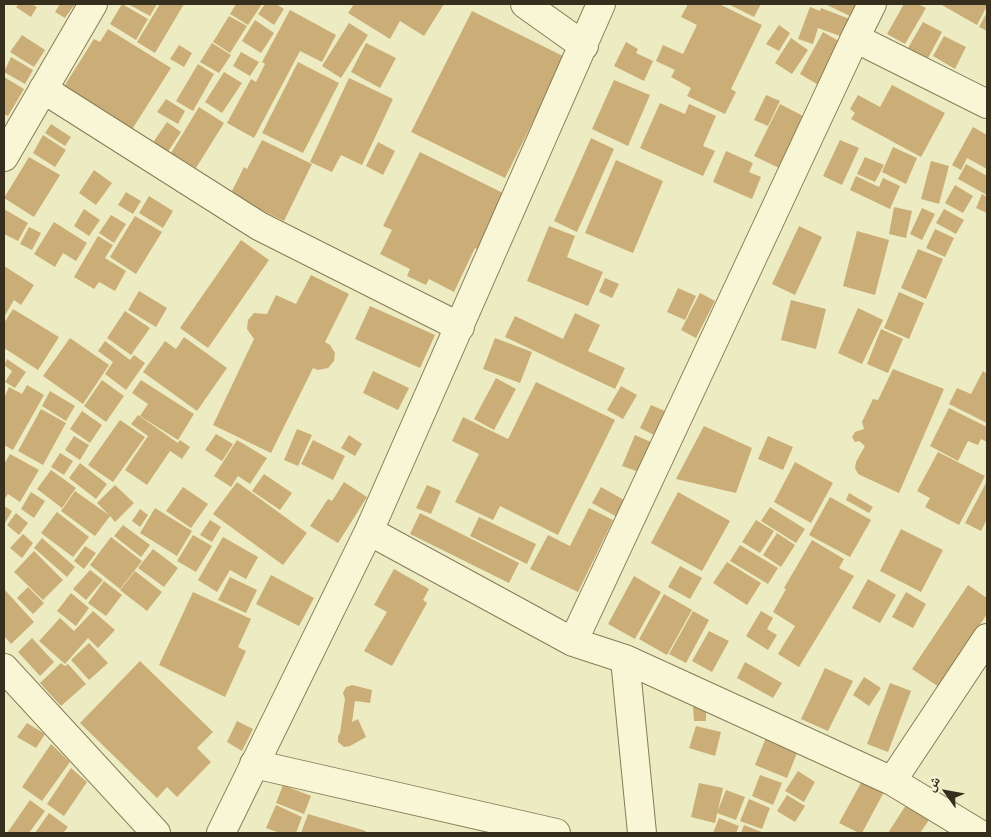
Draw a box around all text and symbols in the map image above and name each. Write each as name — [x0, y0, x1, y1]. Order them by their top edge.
north arrow — [921, 767, 971, 817]
text: ش — [923, 774, 943, 794]

